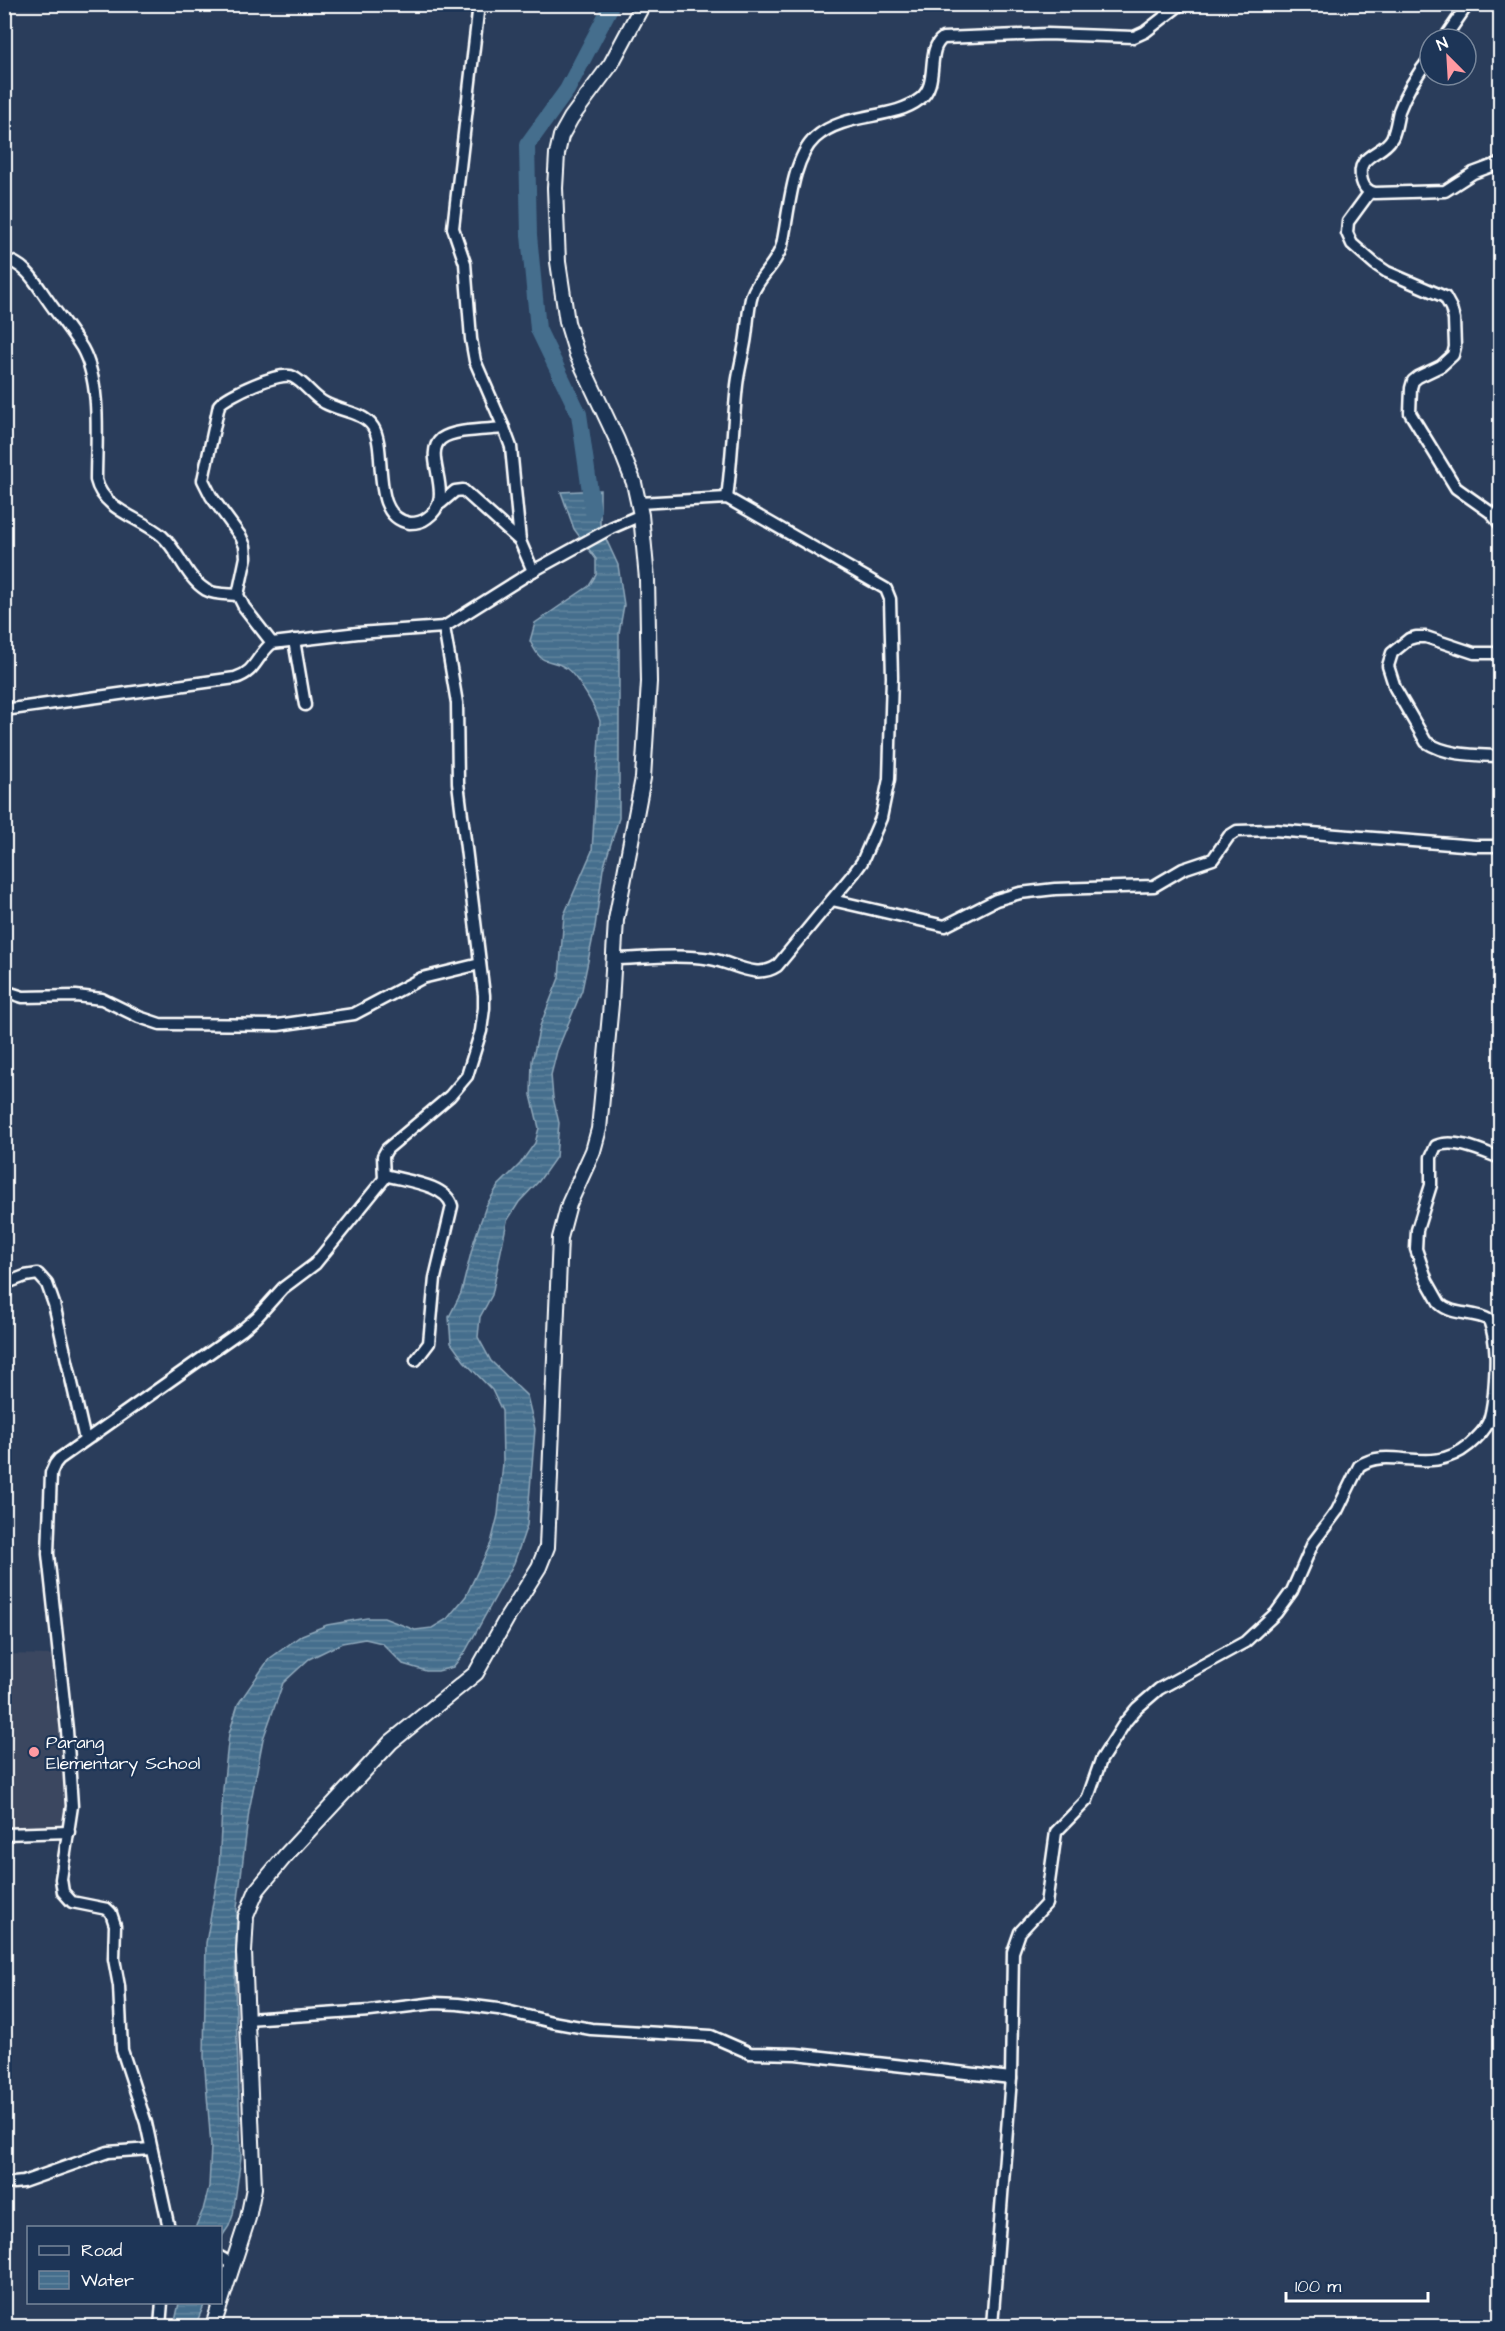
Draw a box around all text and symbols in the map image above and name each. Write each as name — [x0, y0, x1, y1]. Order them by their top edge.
north arrow — [1418, 27, 1478, 87]
text: N — [1433, 32, 1451, 56]
place label: Parang Elementary School — [46, 1730, 201, 1777]
marker: Parang Elementary School — [27, 1745, 41, 1759]
legend — [27, 2226, 222, 2304]
text: Road — [81, 2238, 122, 2263]
scale bar — [1286, 2265, 1428, 2303]
text: Water — [81, 2268, 134, 2293]
text: 100 m — [1295, 2274, 1341, 2299]

